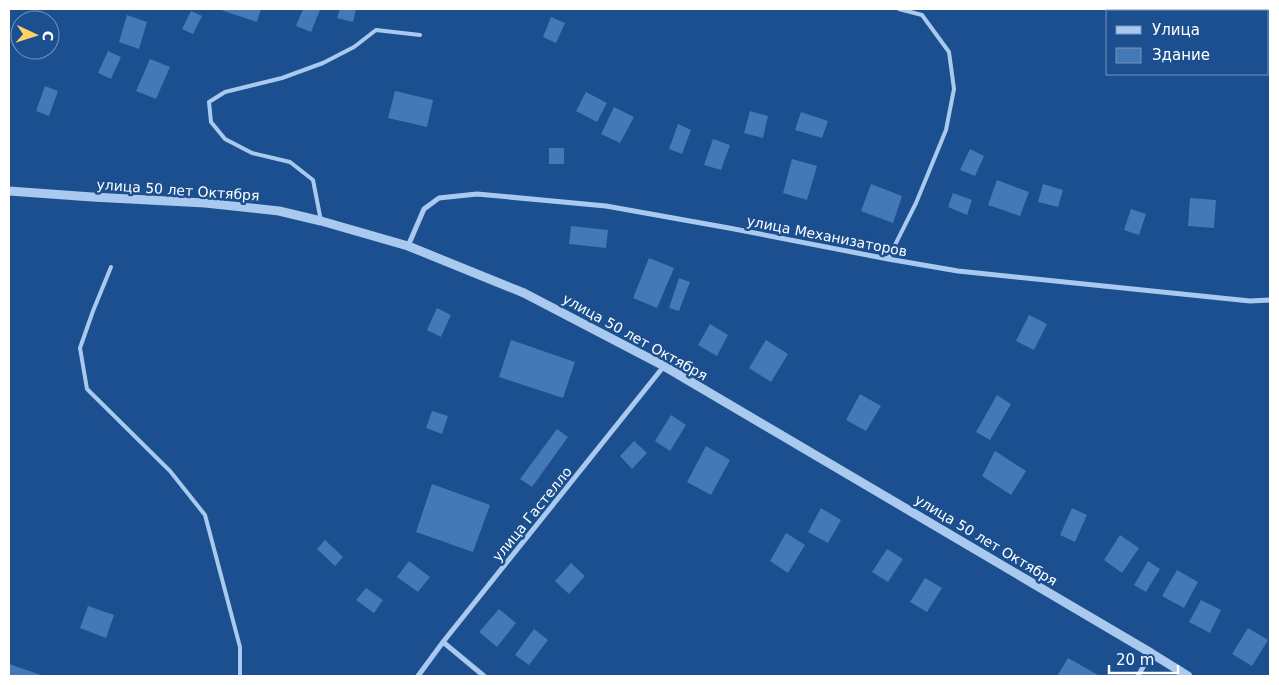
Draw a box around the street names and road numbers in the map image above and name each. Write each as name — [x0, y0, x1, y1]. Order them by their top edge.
street label: улица 50 лет Октября — [96, 176, 260, 204]
street label: улица Механизаторов — [745, 213, 909, 259]
street label: улица 50 лет Октября — [560, 290, 710, 384]
street label: улица Гастелло — [489, 464, 575, 564]
street label: улица 50 лет Октября — [912, 491, 1060, 589]

